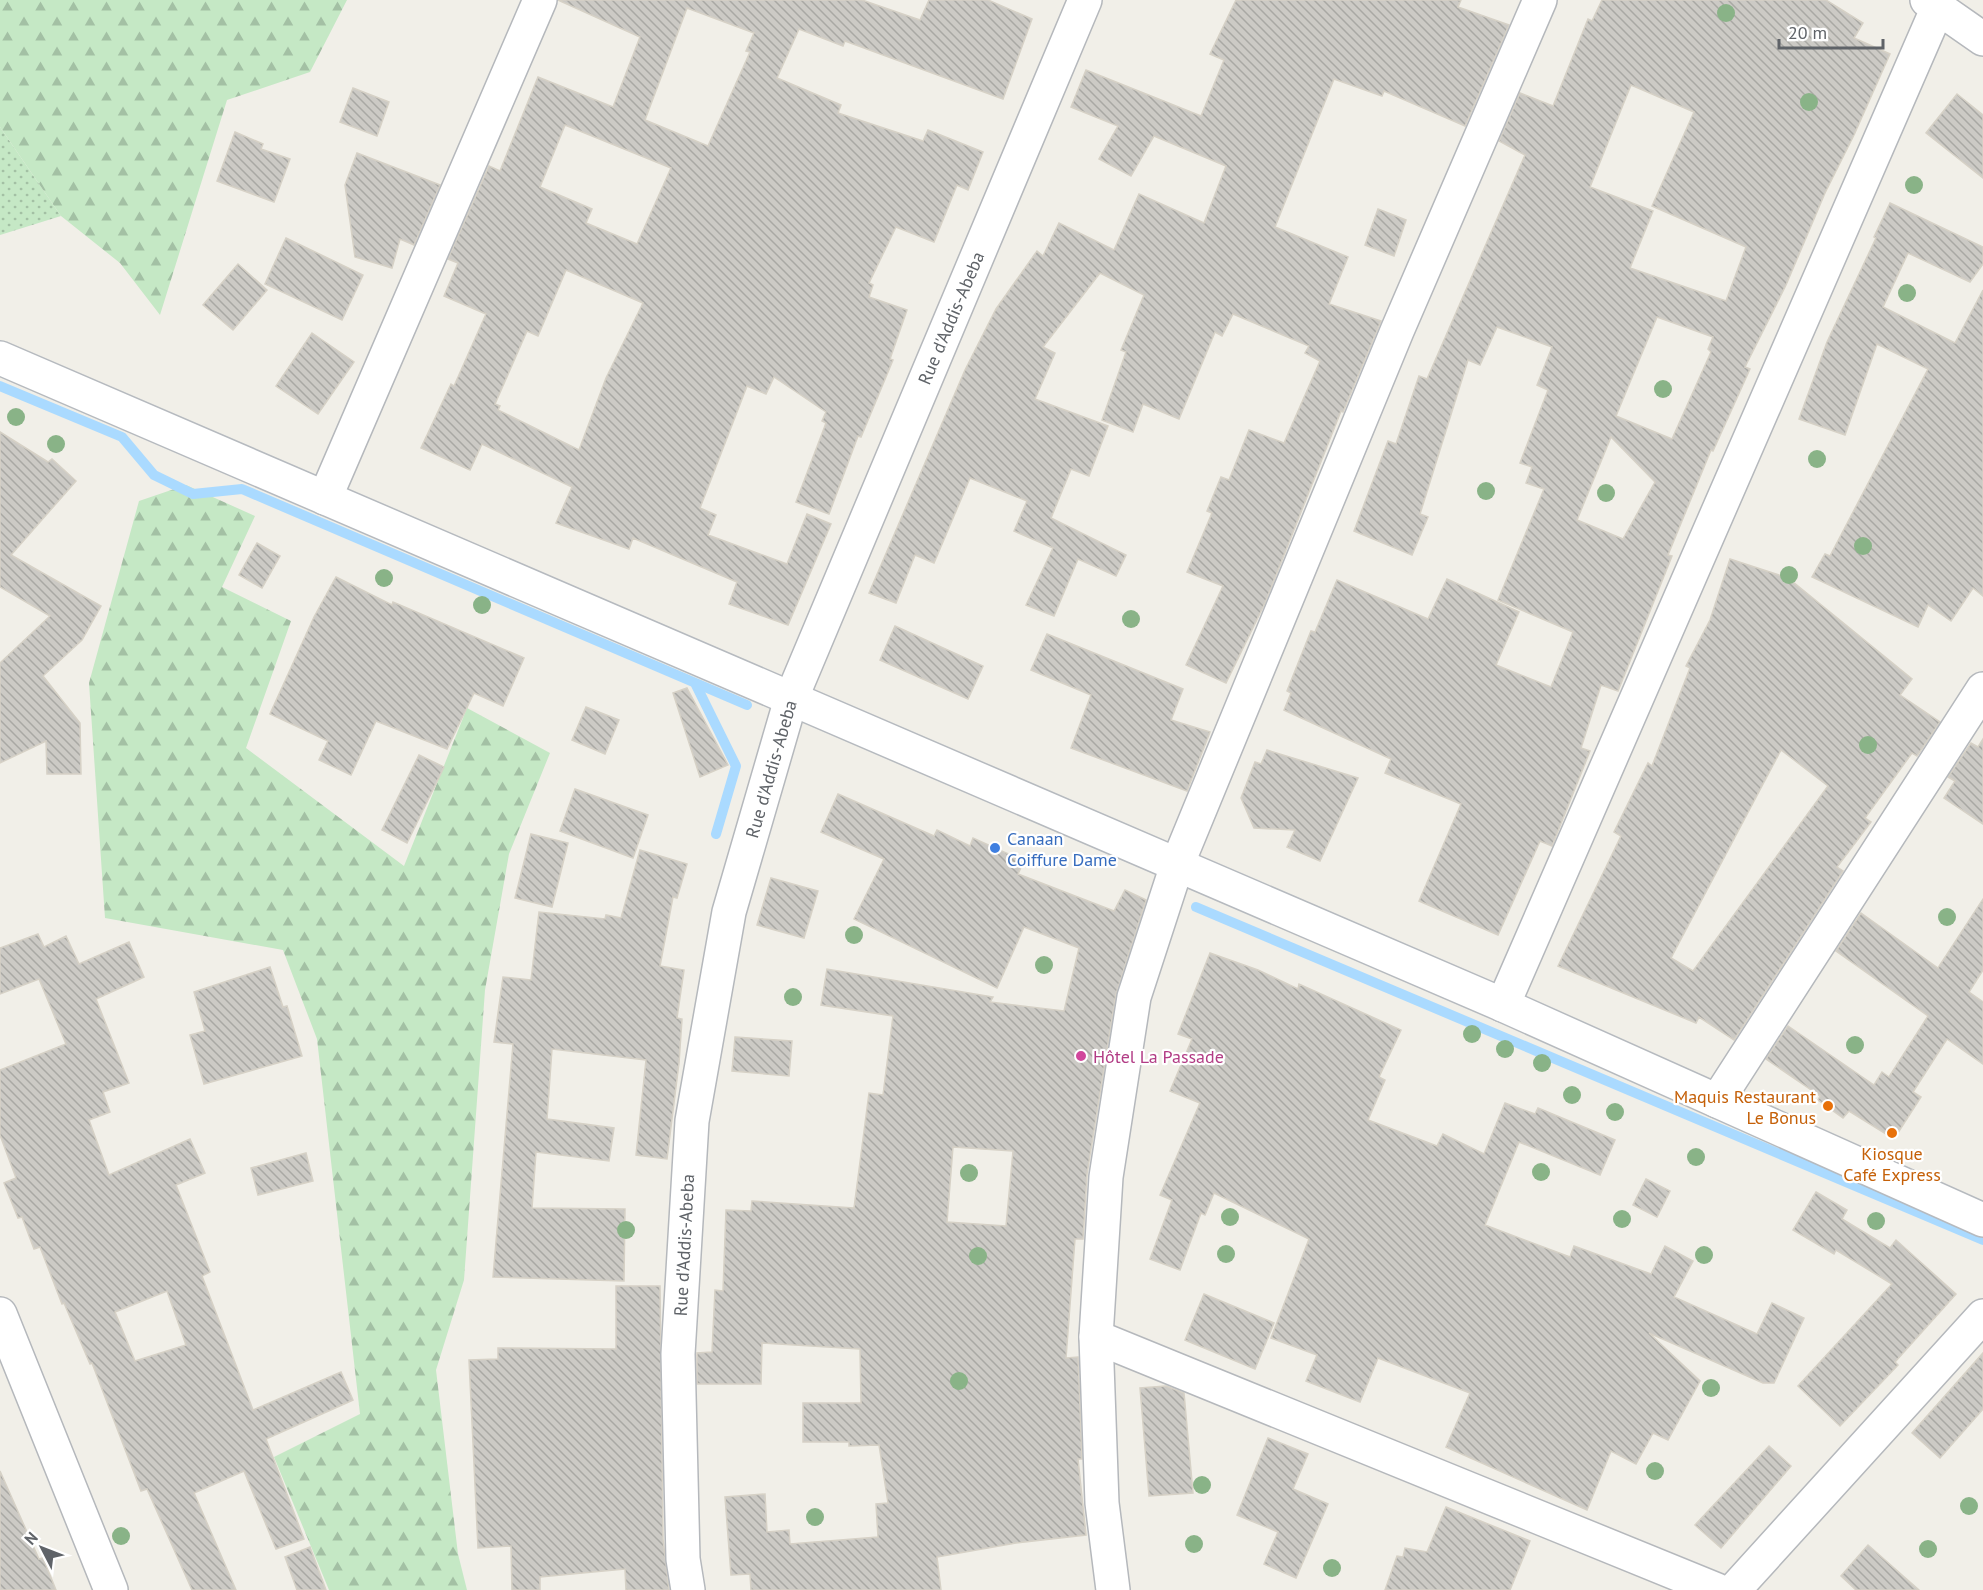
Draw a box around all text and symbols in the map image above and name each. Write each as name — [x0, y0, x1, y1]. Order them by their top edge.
scale bar — [1779, 12, 1882, 50]
text: 20 m — [1788, 21, 1827, 44]
street label: Rue d'Addis-Abeba — [913, 248, 989, 388]
street label: Rue d'Addis-Abeba — [740, 697, 802, 841]
place label: Canaan Coiffure Dame — [1007, 827, 1117, 871]
marker: Canaan Coiffure Dame — [988, 841, 1002, 855]
place label: Hôtel La Passade — [1093, 1045, 1224, 1068]
marker: Hôtel La Passade — [1074, 1049, 1088, 1063]
place label: Maquis Restaurant Le Bonus — [1674, 1085, 1816, 1129]
marker: Maquis Restaurant Le Bonus — [1821, 1099, 1835, 1113]
marker: Kiosque Café Express — [1885, 1126, 1899, 1140]
place label: Kiosque Café Express — [1843, 1142, 1941, 1186]
street label: Rue d'Addis-Abeba — [669, 1173, 699, 1317]
north arrow — [12, 1518, 72, 1578]
text: N — [20, 1527, 42, 1549]

